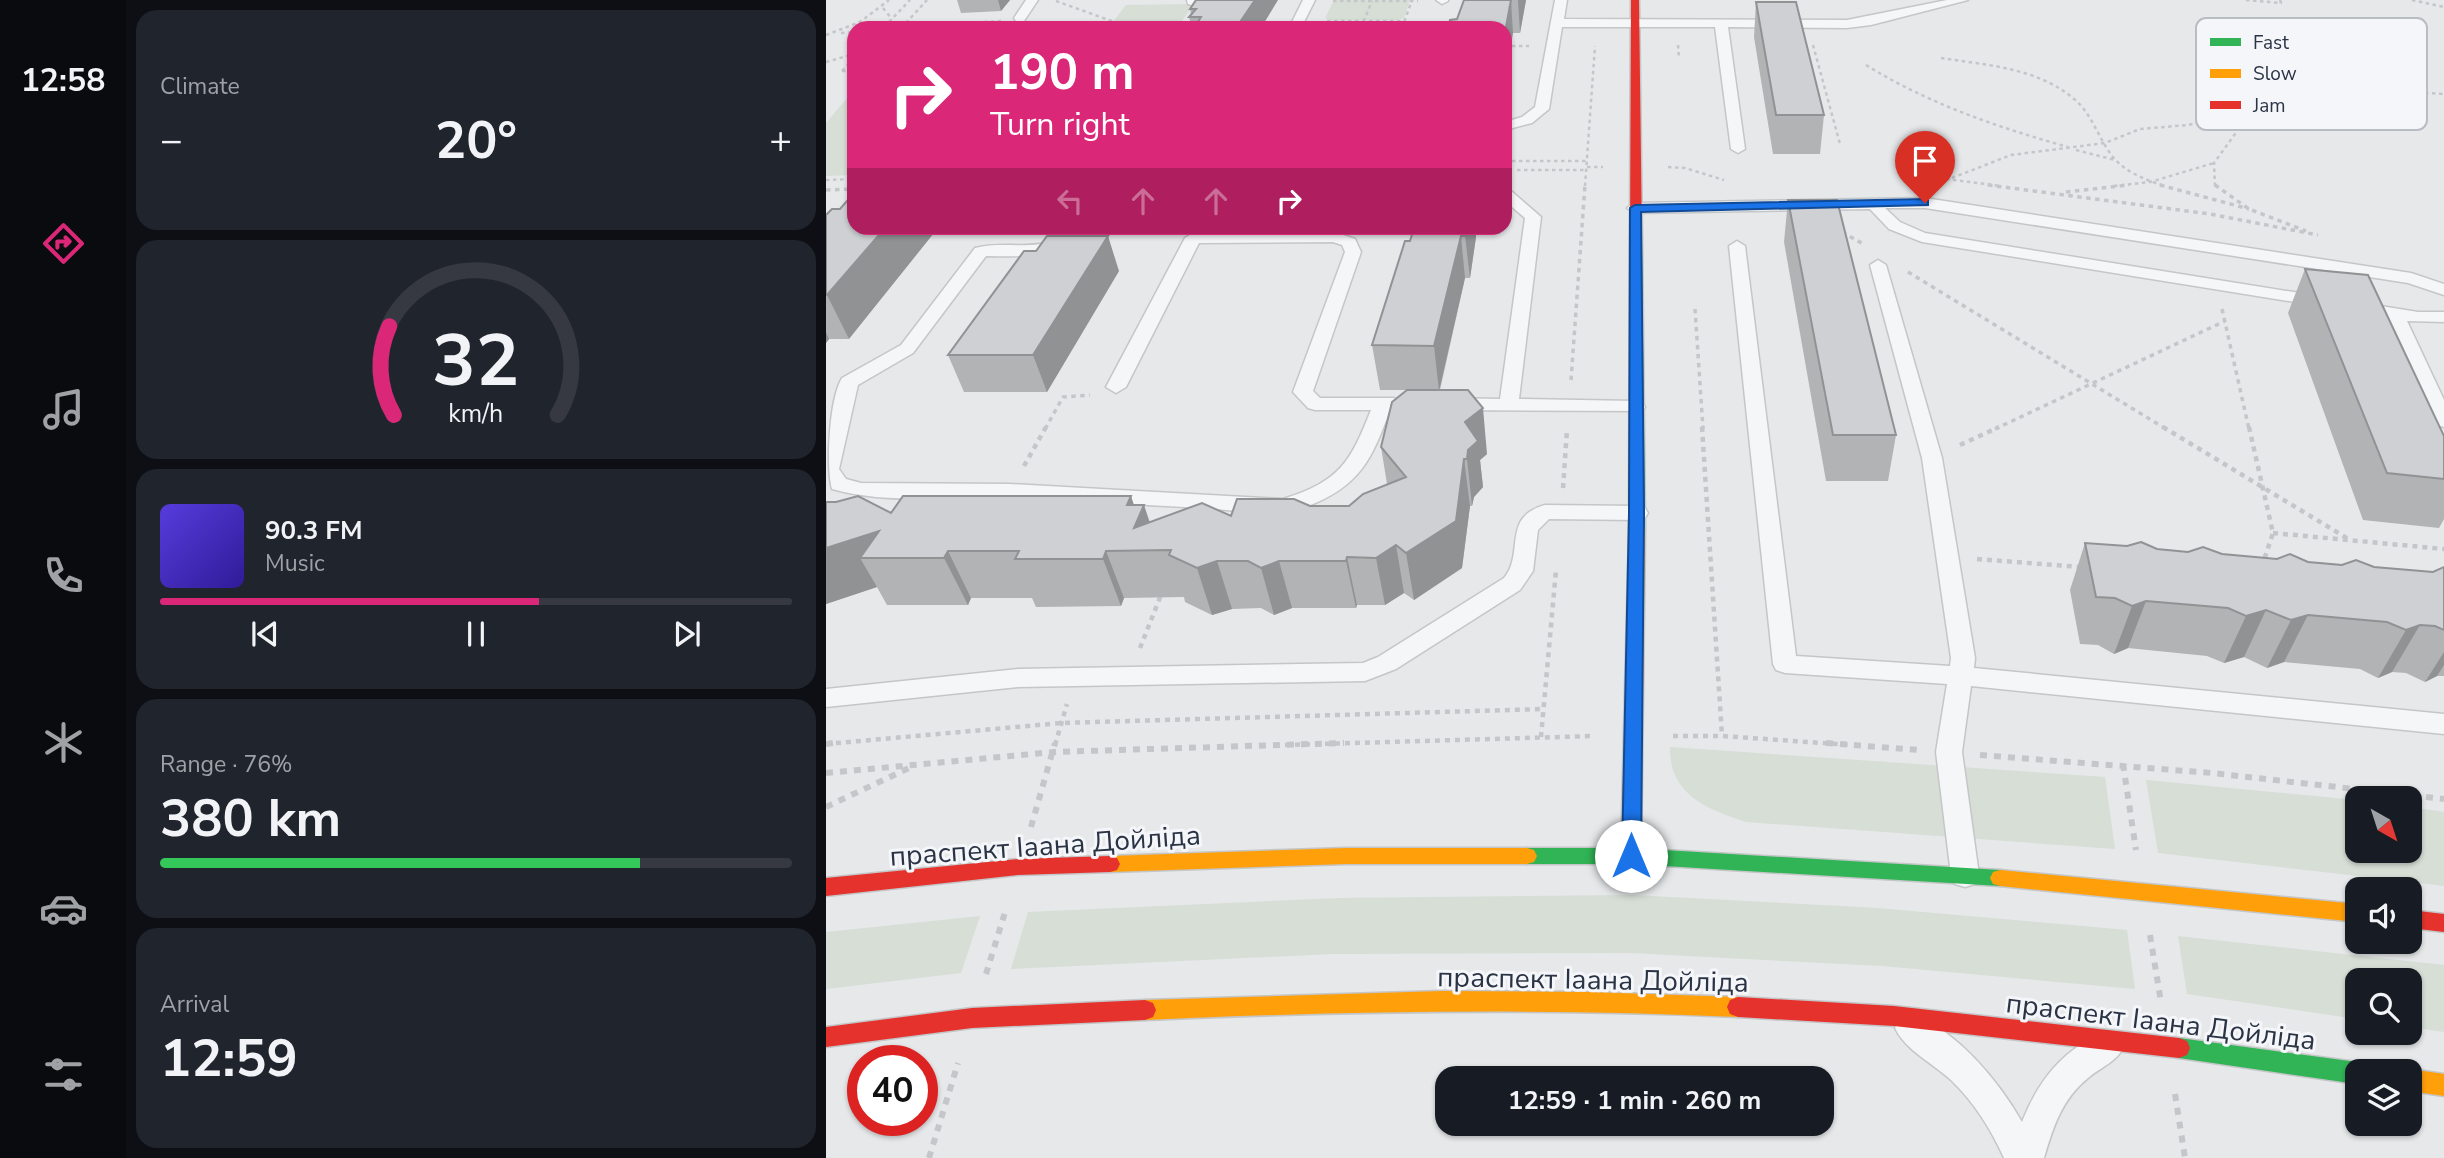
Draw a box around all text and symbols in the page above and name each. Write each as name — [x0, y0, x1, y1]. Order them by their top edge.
legend — [2196, 18, 2427, 130]
text: Fast — [2253, 30, 2289, 56]
text: 190 m — [990, 39, 1134, 106]
icon: right — [875, 49, 966, 140]
text: 12:58 — [21, 59, 105, 102]
text: Slow — [2253, 61, 2297, 87]
text: Climate — [160, 71, 240, 102]
text: Jam — [2252, 93, 2286, 119]
text: Turn right — [990, 103, 1130, 146]
text: 20° — [435, 105, 517, 176]
text: − — [160, 115, 183, 166]
text: + — [769, 115, 792, 166]
pin — [1895, 131, 1955, 203]
icon: arrive — [1906, 142, 1944, 180]
icon: left — [1051, 182, 1089, 220]
icon: ahead — [1124, 182, 1162, 220]
icon: ahead — [1197, 182, 1235, 220]
icon: right — [1270, 182, 1308, 220]
icon: directions — [39, 219, 88, 268]
text: 32 — [432, 312, 520, 412]
icon: music — [39, 385, 88, 434]
text: km/h — [448, 397, 504, 431]
text: 90.3 FM — [265, 513, 362, 548]
text: Music — [265, 548, 325, 579]
icon: phone — [39, 551, 88, 600]
icon: previous — [246, 615, 284, 653]
icon: pause — [457, 615, 495, 653]
icon: next — [668, 615, 706, 653]
icon: climate — [39, 718, 88, 767]
text: Range · 76% — [160, 749, 292, 780]
text: 380 km — [160, 783, 341, 854]
north arrow — [2345, 786, 2422, 863]
map controls — [2345, 786, 2422, 1136]
street label: праспект Іаана Дойліда — [888, 816, 1202, 876]
position arrow — [1594, 819, 1668, 893]
button: sound — [2345, 877, 2422, 954]
icon: car — [39, 884, 88, 933]
street label: праспект Іаана Дойліда — [1437, 958, 1749, 1002]
button: search — [2345, 968, 2422, 1045]
street label: праспект Іаана Дойліда — [2004, 984, 2318, 1060]
text: Arrival — [160, 989, 229, 1020]
text: 12:59 — [160, 1023, 298, 1094]
speed limit sign: 40 — [847, 1045, 938, 1136]
icon: filters — [39, 1050, 88, 1099]
button: layers — [2345, 1059, 2422, 1136]
text: 12:59 · 1 min · 260 m — [1508, 1083, 1761, 1118]

